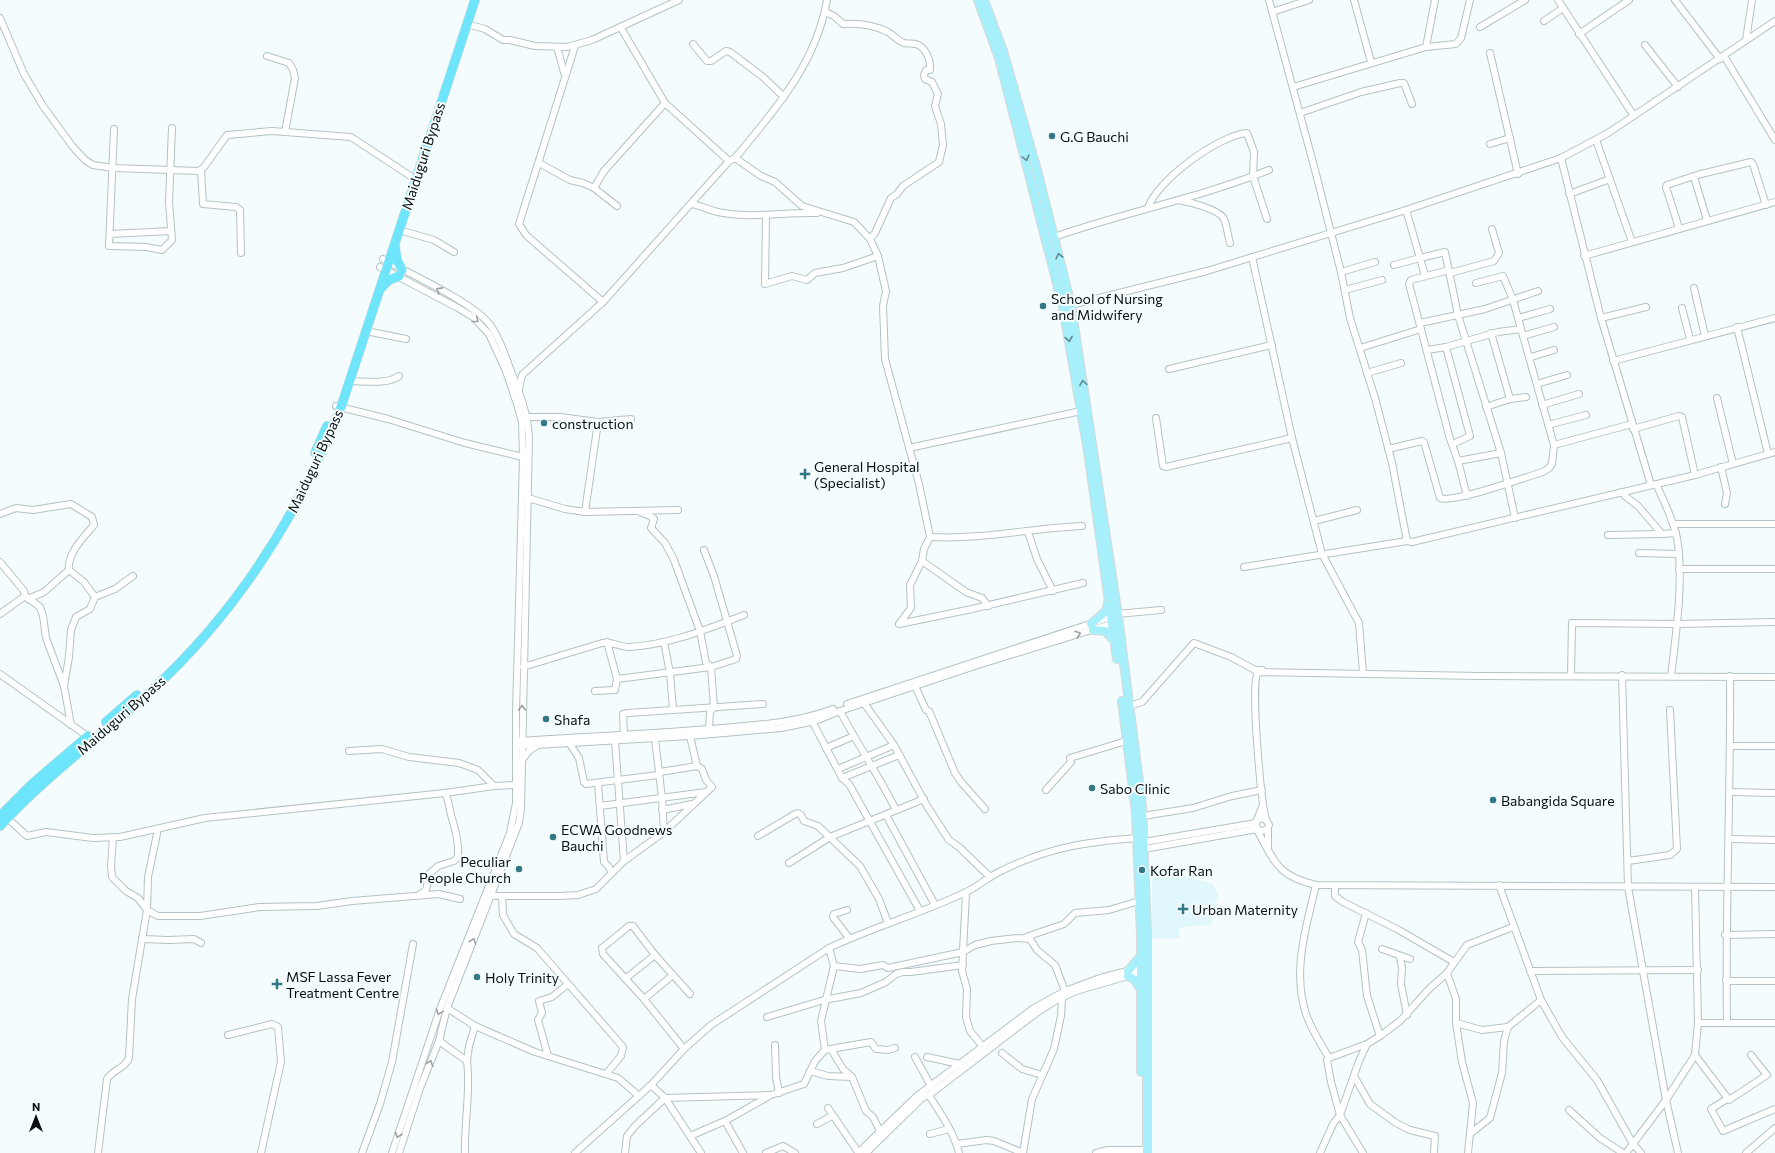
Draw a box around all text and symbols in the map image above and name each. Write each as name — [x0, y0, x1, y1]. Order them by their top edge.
street label: Maiduguri Bypass — [398, 100, 448, 212]
place label: G.G Bauchi — [1060, 128, 1129, 145]
marker: G.G Bauchi — [1047, 131, 1057, 141]
one-way arrow — [1021, 155, 1029, 161]
one-way arrow — [1055, 252, 1063, 259]
one-way arrow — [436, 288, 444, 295]
place label: School of Nursing and Midwifery — [1051, 290, 1163, 323]
marker: School of Nursing and Midwifery — [1038, 301, 1048, 311]
one-way arrow — [471, 315, 478, 322]
one-way arrow — [1064, 336, 1072, 342]
one-way arrow — [1080, 380, 1088, 386]
street label: Maiduguri Bypass — [284, 407, 346, 515]
place label: construction — [552, 415, 633, 432]
marker: construction — [539, 418, 549, 428]
place label: General Hospital (Specialist) — [814, 458, 920, 491]
marker: General Hospital (Specialist) — [799, 468, 811, 480]
one-way arrow — [1074, 630, 1081, 639]
street label: Maiduguri Bypass — [73, 672, 169, 758]
one-way arrow — [518, 705, 526, 711]
place label: Shafa — [554, 711, 590, 728]
marker: Shafa — [541, 714, 551, 724]
place label: Sabo Clinic — [1100, 780, 1170, 797]
marker: Sabo Clinic — [1087, 783, 1097, 793]
place label: Babangida Square — [1501, 792, 1615, 809]
marker: Babangida Square — [1488, 795, 1498, 805]
place label: ECWA Goodnews Bauchi — [561, 821, 672, 854]
marker: ECWA Goodnews Bauchi — [548, 832, 558, 842]
place label: Peculiar People Church — [419, 853, 511, 886]
place label: Kofar Ran — [1150, 862, 1213, 879]
marker: Peculiar People Church — [514, 864, 524, 874]
marker: Kofar Ran — [1137, 865, 1147, 875]
place label: Urban Maternity — [1192, 901, 1298, 918]
marker: Urban Maternity — [1177, 903, 1189, 915]
one-way arrow — [469, 937, 477, 944]
place label: MSF Lassa Fever Treatment Centre — [286, 968, 399, 1001]
place label: Holy Trinity — [485, 969, 559, 986]
marker: Holy Trinity — [472, 972, 482, 982]
marker: MSF Lassa Fever Treatment Centre — [271, 978, 283, 990]
one-way arrow — [436, 1008, 444, 1015]
one-way arrow — [426, 1060, 434, 1067]
north arrow — [16, 1097, 56, 1137]
text: N — [32, 1100, 40, 1113]
one-way arrow — [395, 1132, 403, 1139]

